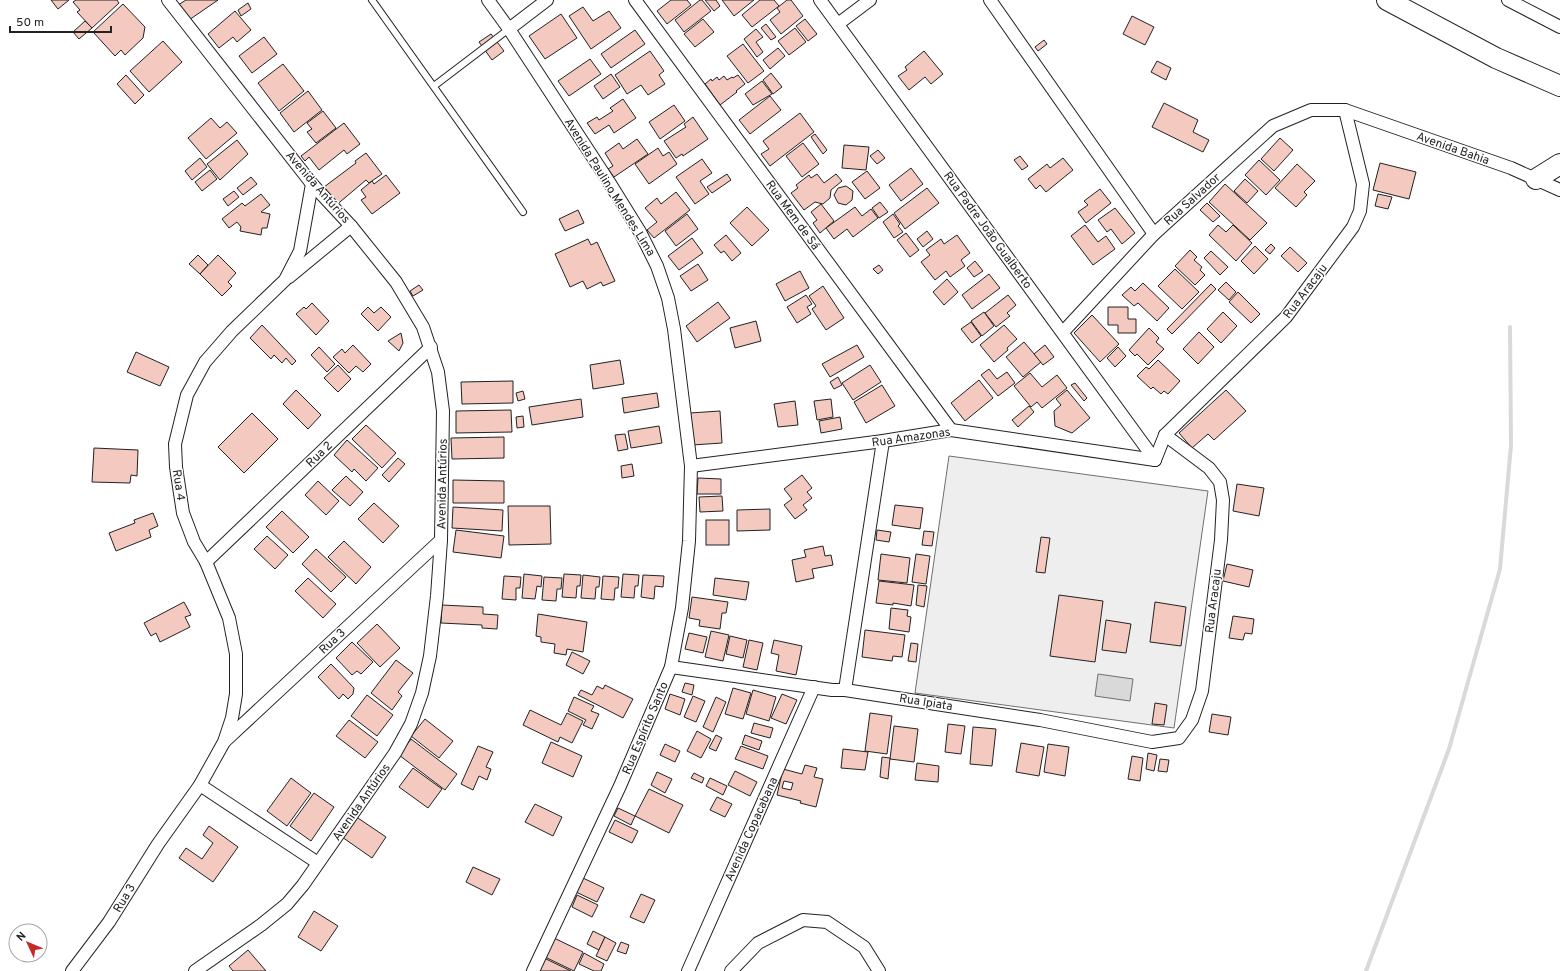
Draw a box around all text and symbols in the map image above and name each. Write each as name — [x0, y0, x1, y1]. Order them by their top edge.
scale bar — [10, 8, 111, 34]
text: 50 m — [16, 15, 44, 31]
street label: Avenida Paulino Mendes Lima — [560, 115, 658, 260]
street label: Avenida Bahia — [1414, 129, 1491, 169]
street label: Avenida Antúrios — [281, 148, 353, 227]
street label: Rua Padre João Gualberto — [939, 169, 1035, 293]
street label: Rua Salvador — [1161, 170, 1225, 229]
street label: Rua Mem de Sá — [761, 178, 823, 254]
street label: Rua Aracaju — [1280, 261, 1332, 322]
street label: Rua Amazonas — [871, 425, 952, 451]
street label: Rua 2 — [303, 438, 336, 471]
street label: Avenida Antúrios — [434, 438, 452, 530]
street label: Rua 4 — [168, 469, 188, 502]
street label: Rua Aracaju — [1202, 568, 1226, 634]
street label: Rua 3 — [316, 625, 349, 658]
street label: Rua Espírito Santo — [619, 679, 673, 777]
street label: Rua Ipiata — [898, 691, 954, 715]
street label: Avenida Antúrios — [329, 761, 394, 844]
street label: Avenida Copacabana — [722, 775, 782, 884]
street label: Rua 3 — [110, 881, 140, 916]
north arrow — [8, 923, 48, 963]
text: N — [14, 929, 29, 944]

